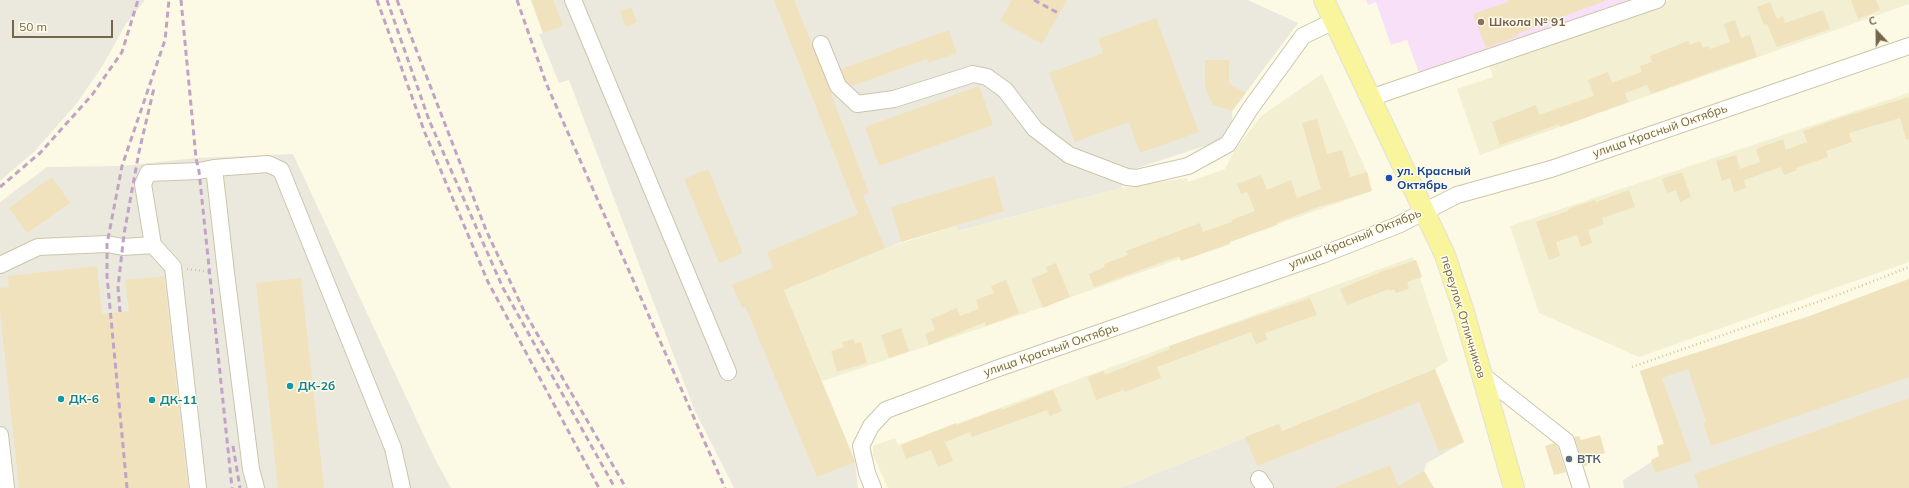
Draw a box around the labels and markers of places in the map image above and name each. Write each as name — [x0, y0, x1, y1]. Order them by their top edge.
place label: Школа № 91 — [1489, 15, 1565, 29]
marker: Школа № 91 — [1476, 17, 1486, 27]
place label: ул. Красный Октябрь — [1397, 164, 1471, 192]
marker: ул. Красный Октябрь — [1384, 173, 1394, 183]
place label: ДК-2б — [298, 379, 335, 393]
marker: ДК-2б — [285, 381, 295, 391]
place label: ДК-6 — [69, 392, 99, 406]
place label: ДК-11 — [160, 393, 197, 407]
marker: ДК-6 — [56, 394, 66, 404]
marker: ДК-11 — [147, 395, 157, 405]
place label: ВТК — [1577, 452, 1601, 466]
marker: ВТК — [1564, 454, 1574, 464]

